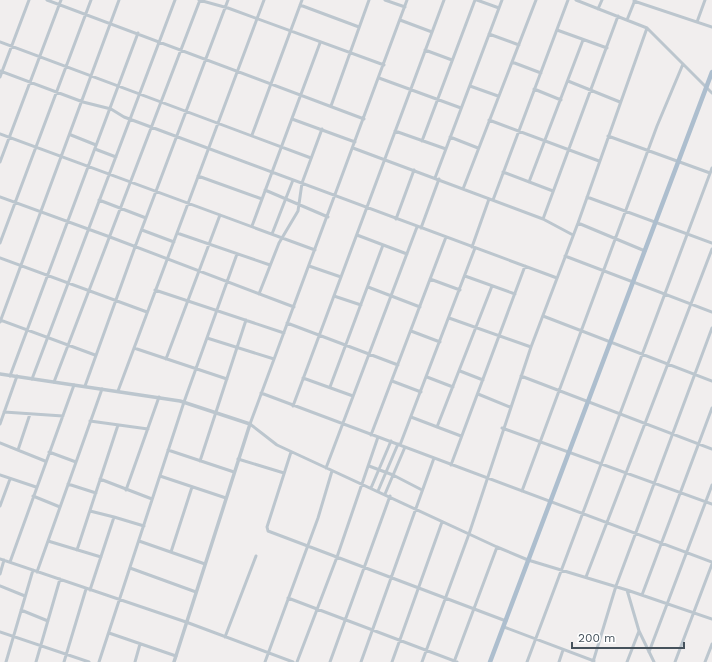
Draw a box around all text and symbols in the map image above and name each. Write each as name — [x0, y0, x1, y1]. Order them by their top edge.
scale bar — [572, 624, 684, 650]
text: 200 m — [578, 631, 615, 645]

